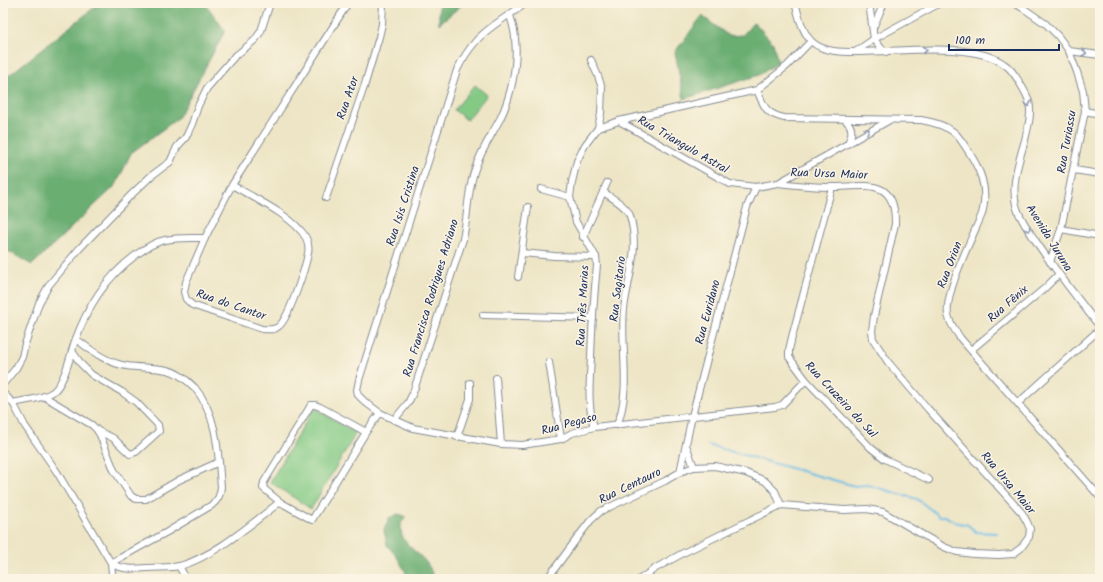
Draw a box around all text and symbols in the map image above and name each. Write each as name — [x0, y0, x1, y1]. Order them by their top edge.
scale bar — [949, 26, 1059, 52]
text: 100 m — [955, 31, 986, 50]
one-way arrow — [922, 46, 928, 54]
one-way arrow — [1081, 48, 1088, 57]
street label: Rua Ator — [332, 73, 365, 122]
one-way arrow — [1024, 101, 1032, 107]
street label: Rua Turiassu — [1052, 109, 1082, 175]
street label: Rua Triangulo Astral — [634, 111, 732, 179]
one-way arrow — [863, 129, 871, 136]
street label: Rua Isis Cristina — [381, 163, 425, 249]
street label: Rua Ursa Maior — [790, 163, 869, 185]
street label: Avenida Juruna — [1021, 200, 1078, 276]
street label: Rua Francisca Rodrigues Adriano — [398, 217, 464, 379]
one-way arrow — [1023, 225, 1031, 232]
street label: Rua Orion — [932, 239, 968, 291]
street label: Rua Sagitario — [605, 255, 631, 323]
street label: Rua Três Marias — [571, 265, 595, 347]
street label: Rua Euridano — [690, 278, 726, 346]
street label: Rua Fênix — [983, 280, 1033, 327]
street label: Rua do Cantor — [194, 284, 269, 326]
street label: Rua Cruzeiro do Sul — [800, 357, 882, 443]
street label: Rua Pegaso — [539, 407, 599, 441]
street label: Rua Ursa Maior — [976, 447, 1041, 519]
street label: Rua Centauro — [595, 463, 665, 509]

